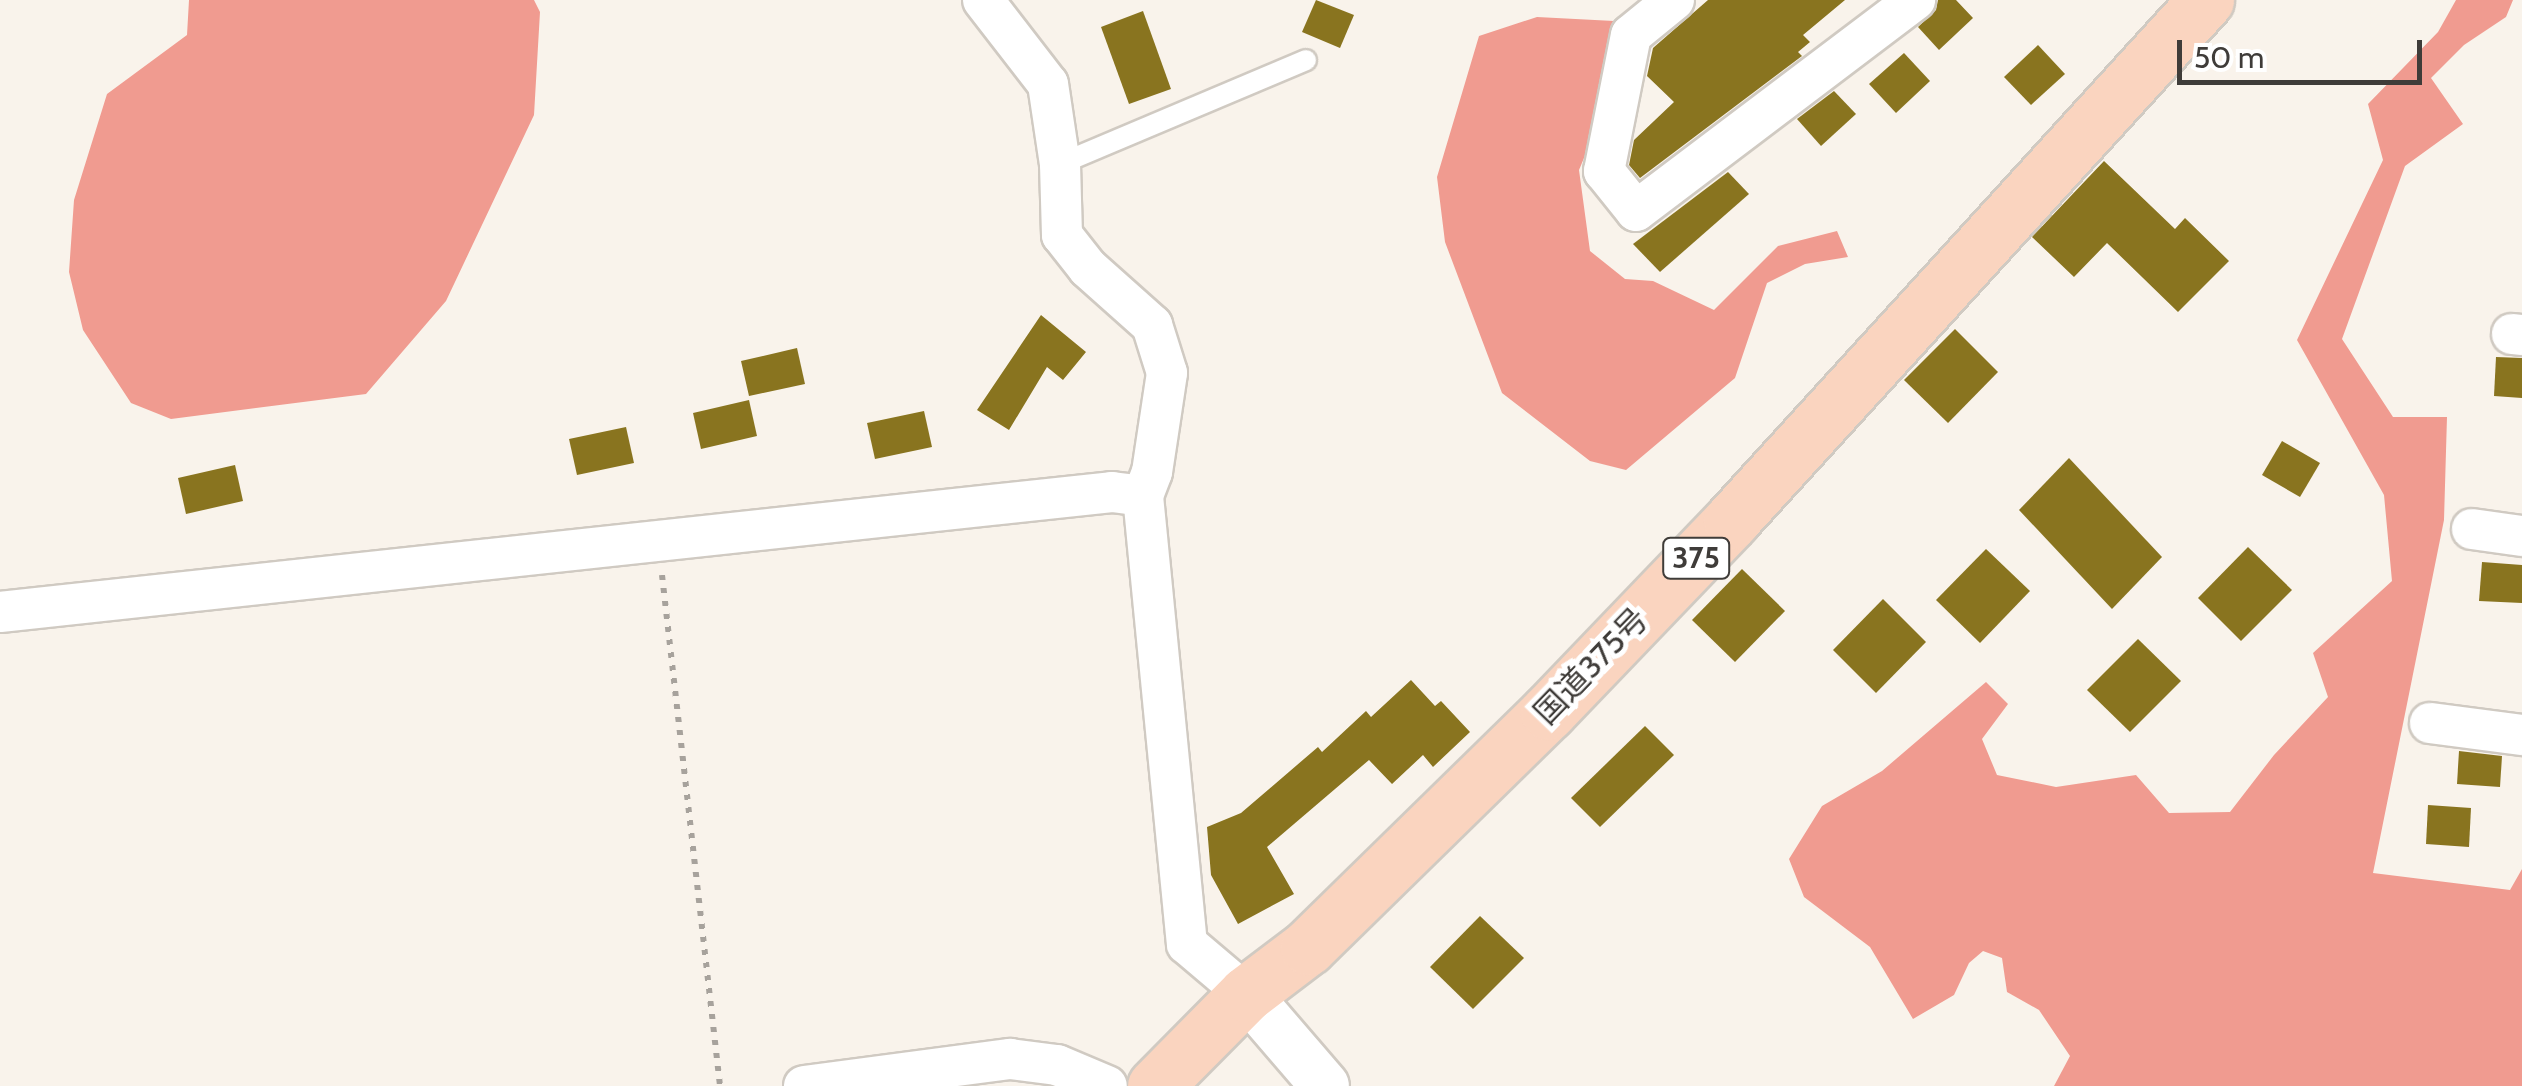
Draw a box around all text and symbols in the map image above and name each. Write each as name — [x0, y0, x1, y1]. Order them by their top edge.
scale bar — [2182, 20, 2427, 82]
text: 50 m — [2194, 39, 2264, 76]
road number: 375 — [1661, 533, 1731, 583]
street label: 国道375号 — [1526, 600, 1656, 732]

